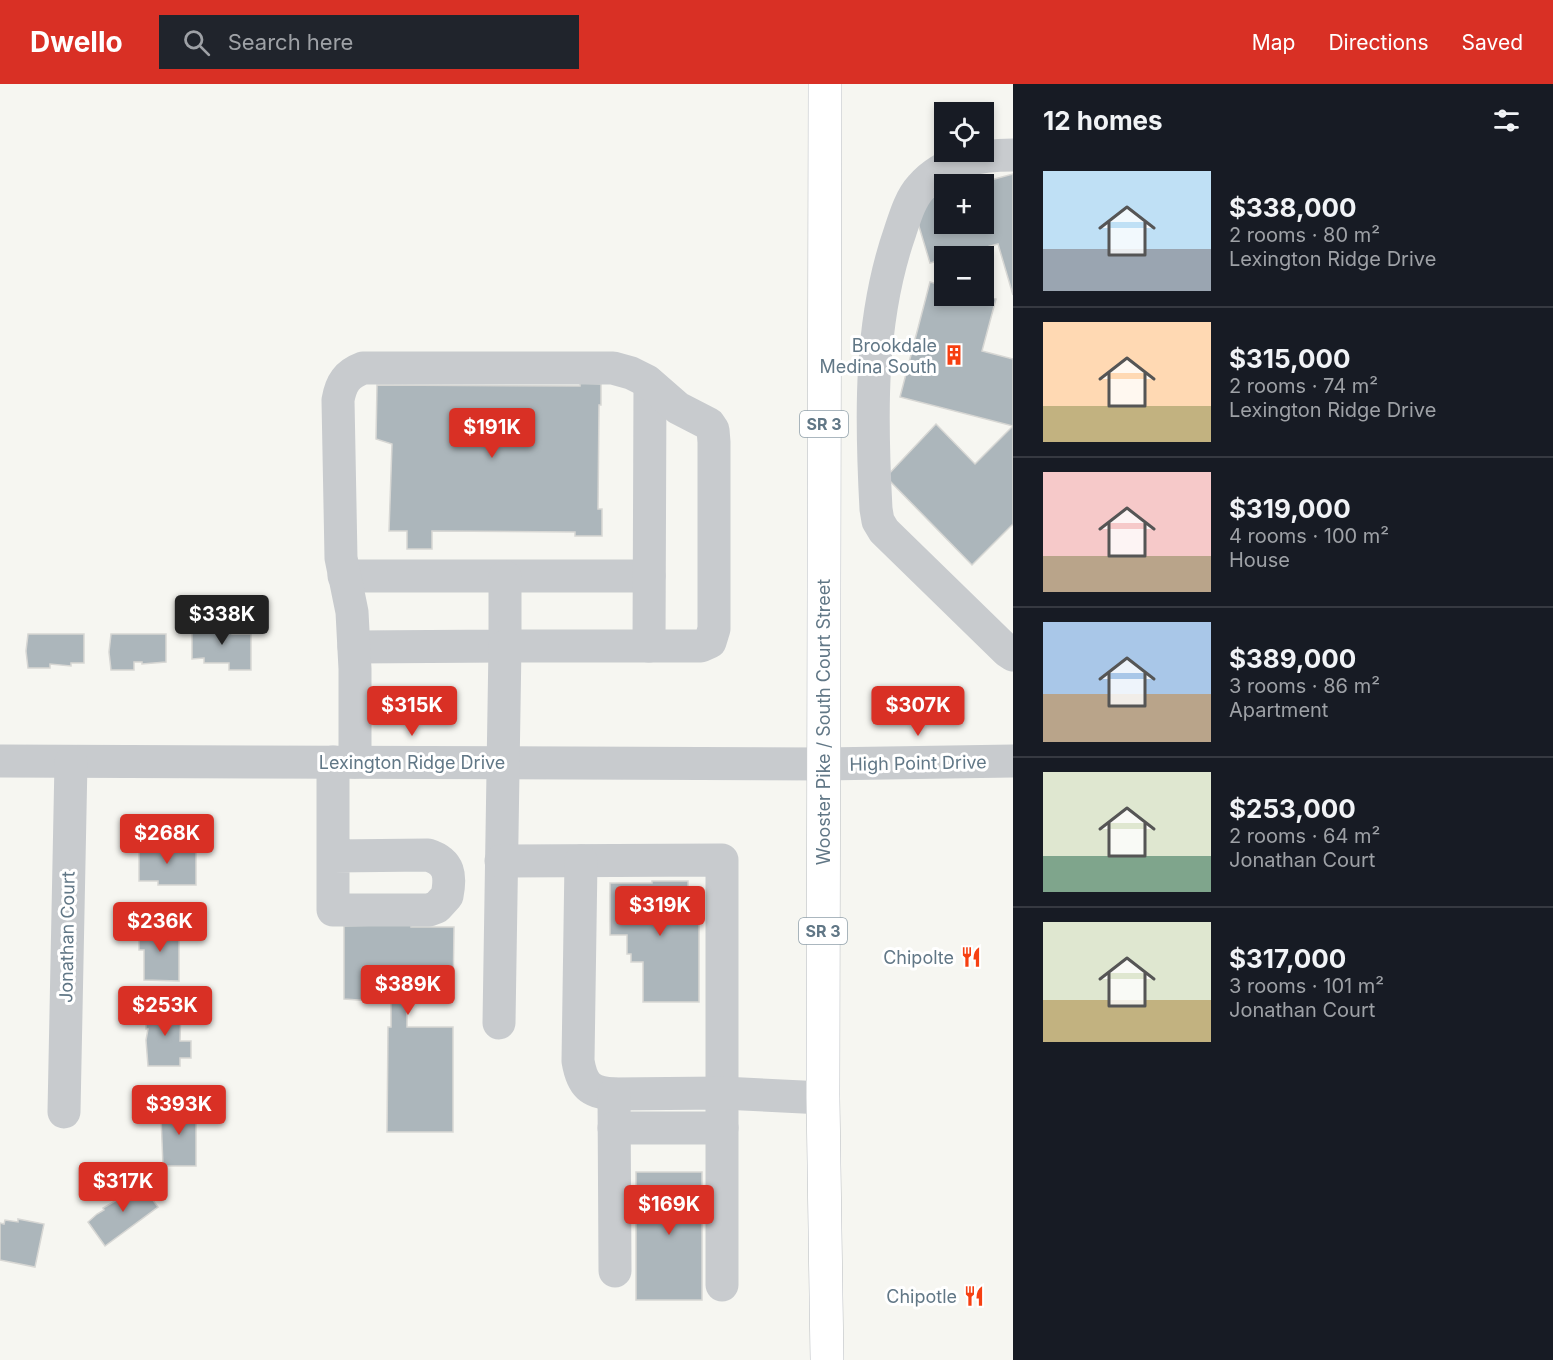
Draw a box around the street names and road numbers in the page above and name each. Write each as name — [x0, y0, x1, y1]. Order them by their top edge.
road number: SR 3 — [800, 411, 848, 437]
street label: Wooster Pike / South Court Street — [813, 579, 834, 865]
street label: High Point Drive — [849, 751, 987, 775]
street label: Lexington Ridge Drive — [319, 752, 505, 773]
street label: Jonathan Court — [55, 871, 79, 1003]
road number: SR 3 — [799, 918, 847, 944]

